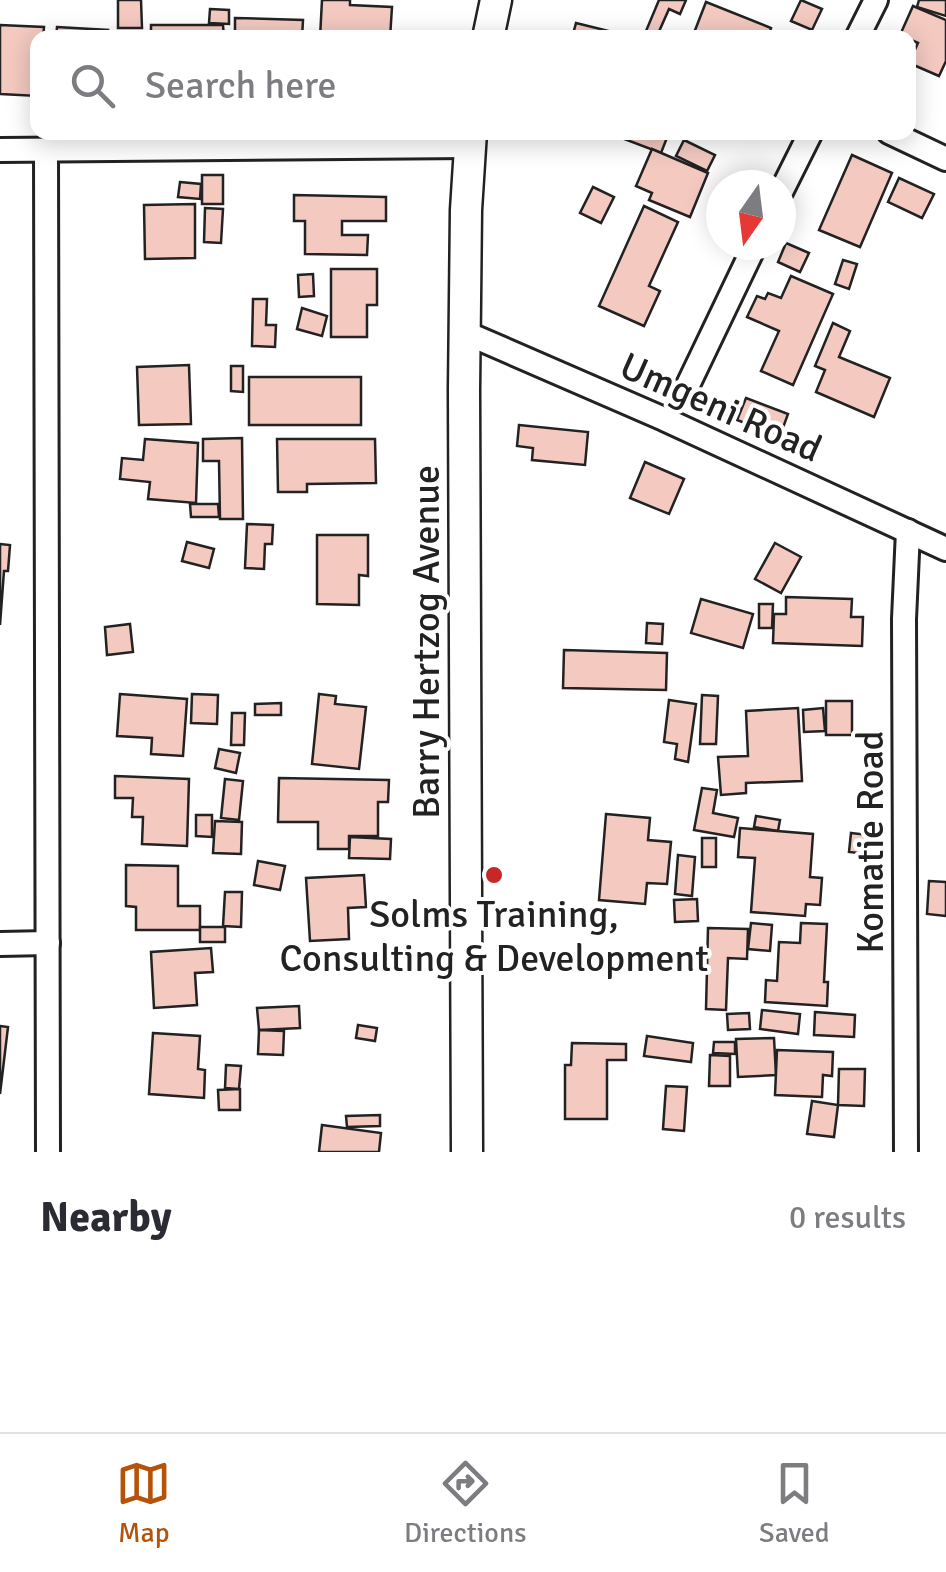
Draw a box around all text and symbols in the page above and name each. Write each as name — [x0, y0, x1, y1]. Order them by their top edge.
search box — [30, 30, 916, 140]
icon: search — [65, 58, 120, 113]
text: Search here — [145, 62, 337, 109]
north arrow — [706, 170, 796, 260]
street label: Umgeni Road — [613, 342, 829, 473]
street label: Barry Hertzog Avenue — [403, 465, 450, 819]
street label: Komatie Road — [847, 730, 894, 954]
marker: Solms Training, Consulting & Development — [483, 864, 505, 886]
place label: Solms Training, Consulting & Development — [279, 891, 709, 982]
text: Nearby — [40, 1192, 172, 1243]
text: 0 results — [789, 1198, 906, 1237]
tab: Map — [116, 1456, 171, 1550]
tab: Directions — [404, 1456, 526, 1550]
tab: Saved — [759, 1456, 830, 1550]

